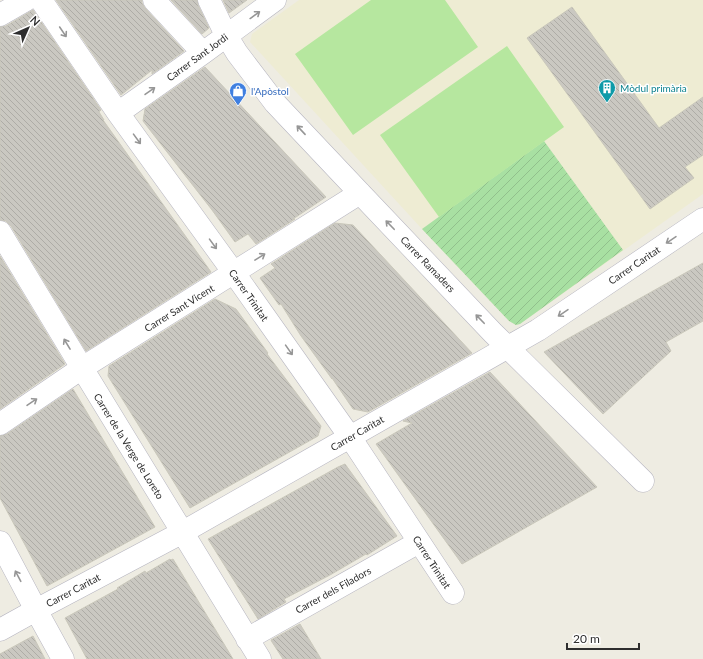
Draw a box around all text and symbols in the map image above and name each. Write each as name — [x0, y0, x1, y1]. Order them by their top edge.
north arrow — [8, 8, 48, 48]
one-way arrow — [249, 10, 260, 19]
text: N — [28, 13, 43, 28]
one-way arrow — [59, 26, 67, 37]
street label: Carrer Sant Jordi — [164, 31, 230, 83]
building icon: Mòdul primària — [597, 78, 617, 103]
shop icon: l'Apòstol — [228, 81, 248, 106]
place label: Mòdul primària — [620, 82, 687, 94]
place label: l'Apòstol — [251, 85, 289, 97]
one-way arrow — [144, 87, 155, 95]
one-way arrow — [297, 126, 306, 136]
one-way arrow — [133, 134, 141, 145]
one-way arrow — [385, 220, 395, 230]
street label: Carrer Ramaders — [398, 234, 458, 294]
one-way arrow — [665, 236, 676, 244]
one-way arrow — [209, 239, 217, 250]
street label: Carrer Caritat — [606, 243, 662, 287]
one-way arrow — [254, 253, 265, 261]
street label: Carrer Trinitat — [227, 267, 272, 324]
street label: Carrer Sant Vicent — [142, 282, 216, 334]
one-way arrow — [558, 309, 569, 317]
one-way arrow — [475, 314, 485, 324]
one-way arrow — [63, 338, 71, 350]
one-way arrow — [285, 345, 293, 356]
street label: Carrer de la Verge de Loreto — [91, 391, 167, 501]
one-way arrow — [26, 398, 37, 406]
street label: Carrer Caritat — [328, 413, 386, 453]
street label: Carrer Trinitat — [410, 533, 454, 591]
street label: Carrer dels Filadors — [293, 564, 373, 616]
one-way arrow — [14, 570, 21, 582]
street label: Carrer Caritat — [44, 570, 103, 609]
scale bar — [567, 625, 639, 651]
text: 20 m — [573, 631, 600, 646]

